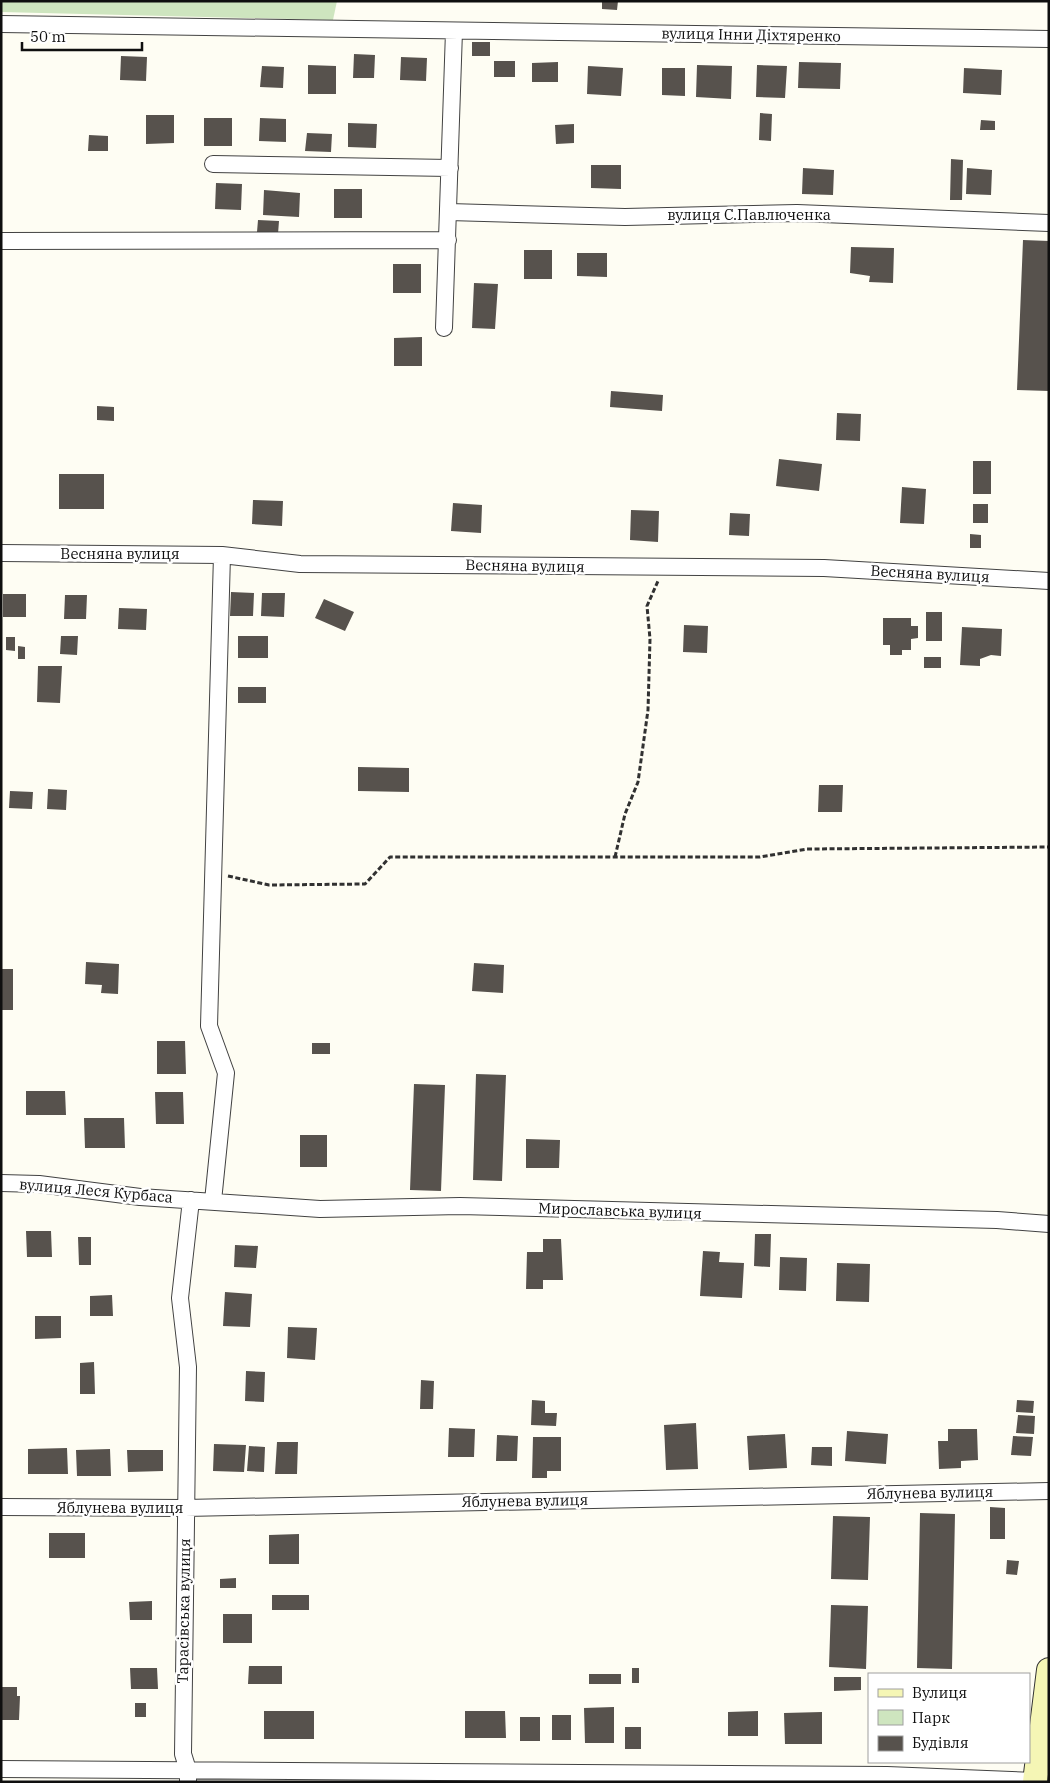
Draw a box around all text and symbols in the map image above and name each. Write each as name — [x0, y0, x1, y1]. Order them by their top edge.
scale bar — [22, 20, 142, 52]
street label: вулиця Інни Діхтяренко — [661, 23, 841, 46]
text: 50 m — [30, 27, 66, 46]
street label: вулиця С.Павлюченка — [667, 205, 831, 224]
street label: Весняна вулиця — [60, 544, 180, 563]
street label: Весняна вулиця — [465, 555, 585, 576]
street label: Весняна вулиця — [870, 561, 990, 586]
street label: вулиця Леся Курбаса — [18, 1174, 174, 1207]
street label: Мирославська вулиця — [538, 1198, 702, 1223]
street label: Яблунева вулиця — [867, 1482, 993, 1503]
street label: Яблунева вулиця — [462, 1490, 588, 1511]
street label: Яблунева вулиця — [57, 1498, 183, 1517]
street label: Тарасівська вулиця — [173, 1538, 194, 1684]
legend — [868, 1673, 1030, 1763]
text: Вулиця — [912, 1683, 967, 1702]
text: Парк — [912, 1708, 950, 1727]
text: Будівля — [912, 1733, 969, 1752]

